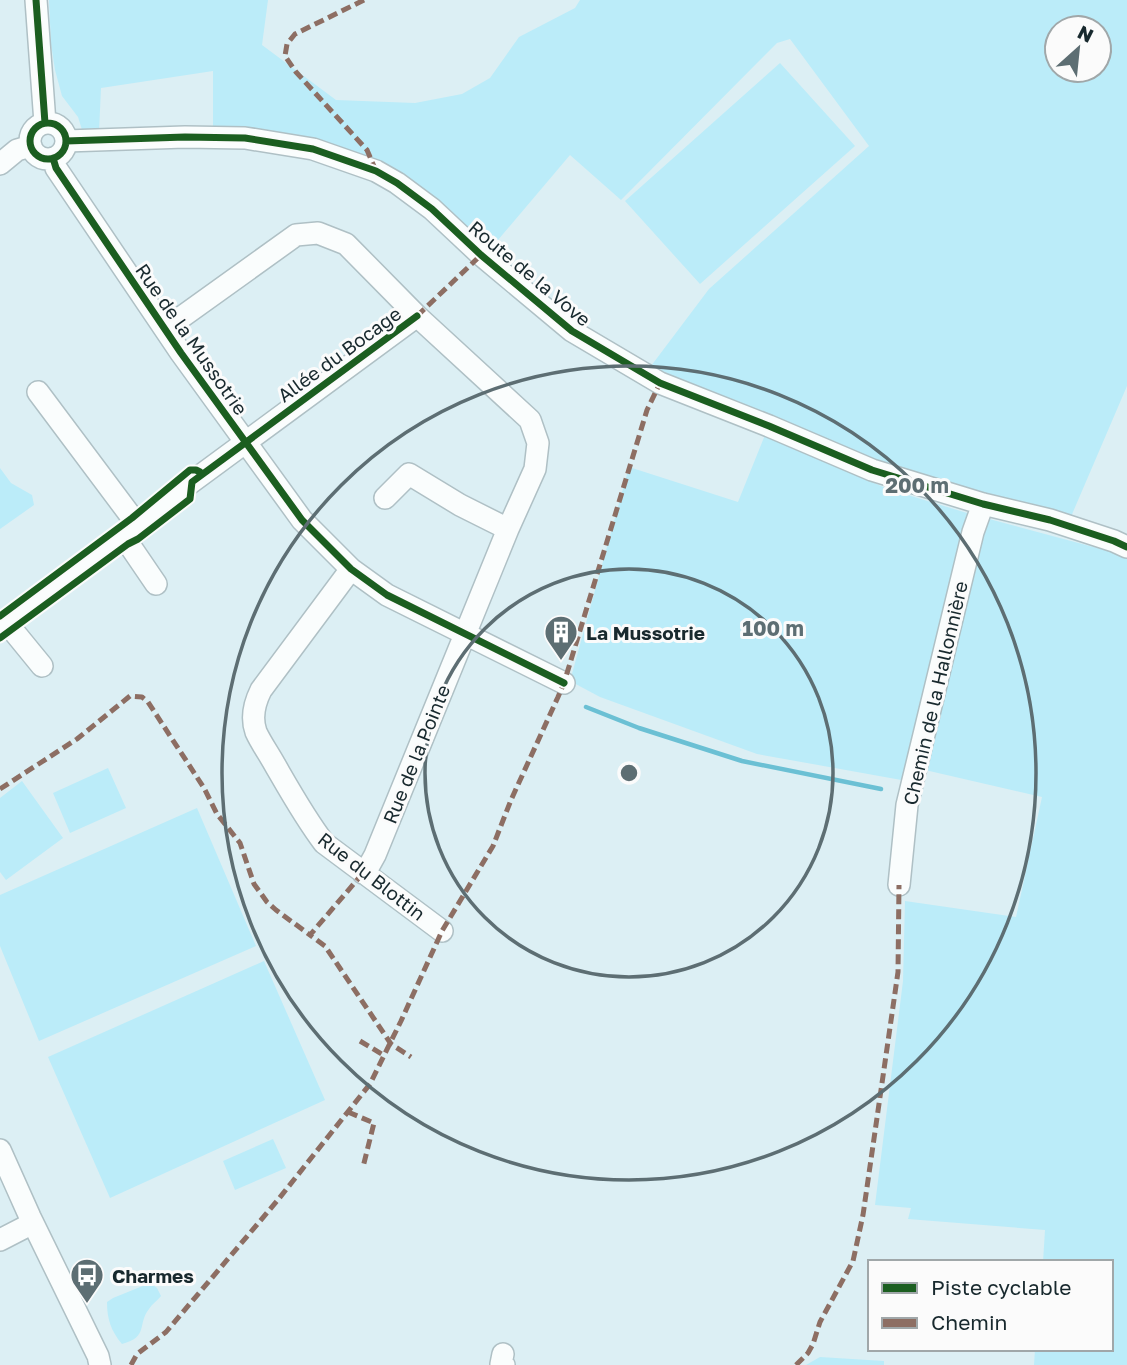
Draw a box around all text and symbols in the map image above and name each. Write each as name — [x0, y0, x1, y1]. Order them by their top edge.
north arrow — [1043, 14, 1113, 84]
text: N — [1074, 20, 1098, 47]
street label: Route de la Vove — [464, 215, 596, 331]
street label: Rue de la Mussotrie — [131, 259, 253, 419]
street label: Allée du Bocage — [273, 302, 405, 406]
text: 200 m — [885, 472, 949, 498]
street label: Chemin de la Hallonnière — [898, 579, 972, 807]
building icon: La Mussotrie — [542, 613, 580, 662]
text: 100 m — [742, 615, 804, 641]
place label: La Mussotrie — [586, 621, 705, 644]
street label: Rue de la Pointe — [378, 681, 454, 827]
centre of rings — [617, 761, 641, 785]
street label: Rue du Blottin — [314, 827, 430, 925]
bus stop icon: Charmes — [68, 1256, 106, 1305]
legend — [868, 1260, 1113, 1351]
place label: Charmes — [112, 1264, 194, 1287]
text: Piste cyclable — [931, 1274, 1071, 1300]
text: Chemin — [931, 1309, 1008, 1335]

